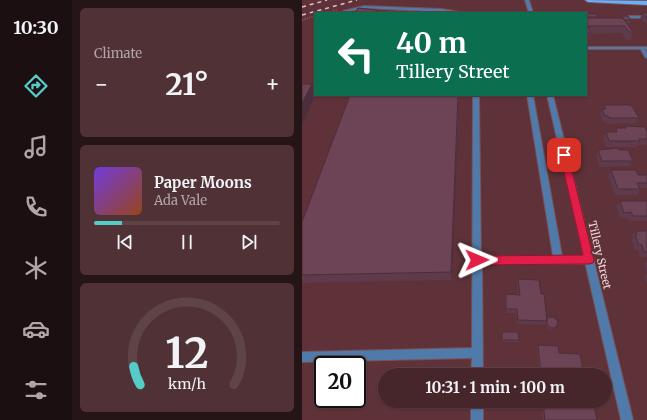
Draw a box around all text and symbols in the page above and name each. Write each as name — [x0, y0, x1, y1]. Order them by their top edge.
text: 10:30 — [13, 16, 59, 39]
text: 40 m — [396, 25, 467, 61]
icon: left — [330, 28, 382, 80]
text: Climate — [94, 45, 142, 62]
text: Tillery Street — [396, 60, 510, 83]
text: 21° — [165, 65, 209, 103]
text: − — [94, 70, 109, 98]
text: + — [265, 70, 280, 98]
icon: directions — [22, 72, 50, 100]
icon: music — [22, 133, 50, 161]
pin — [547, 138, 581, 172]
icon: arrive — [553, 144, 575, 166]
text: Paper Moons — [154, 173, 252, 192]
text: Ada Vale — [154, 192, 207, 209]
icon: phone — [22, 193, 50, 221]
street label: Tillery Street — [585, 220, 615, 291]
icon: previous — [114, 231, 136, 253]
icon: pause — [176, 231, 198, 253]
icon: next — [238, 231, 260, 253]
position arrow — [456, 239, 498, 281]
icon: climate — [22, 254, 50, 282]
icon: car — [22, 315, 50, 343]
text: 12 — [165, 327, 209, 379]
speed limit sign: 20 — [314, 356, 366, 408]
text: km/h — [168, 375, 206, 393]
icon: filters — [22, 376, 50, 404]
text: 10:31 · 1 min · 100 m — [425, 378, 565, 397]

